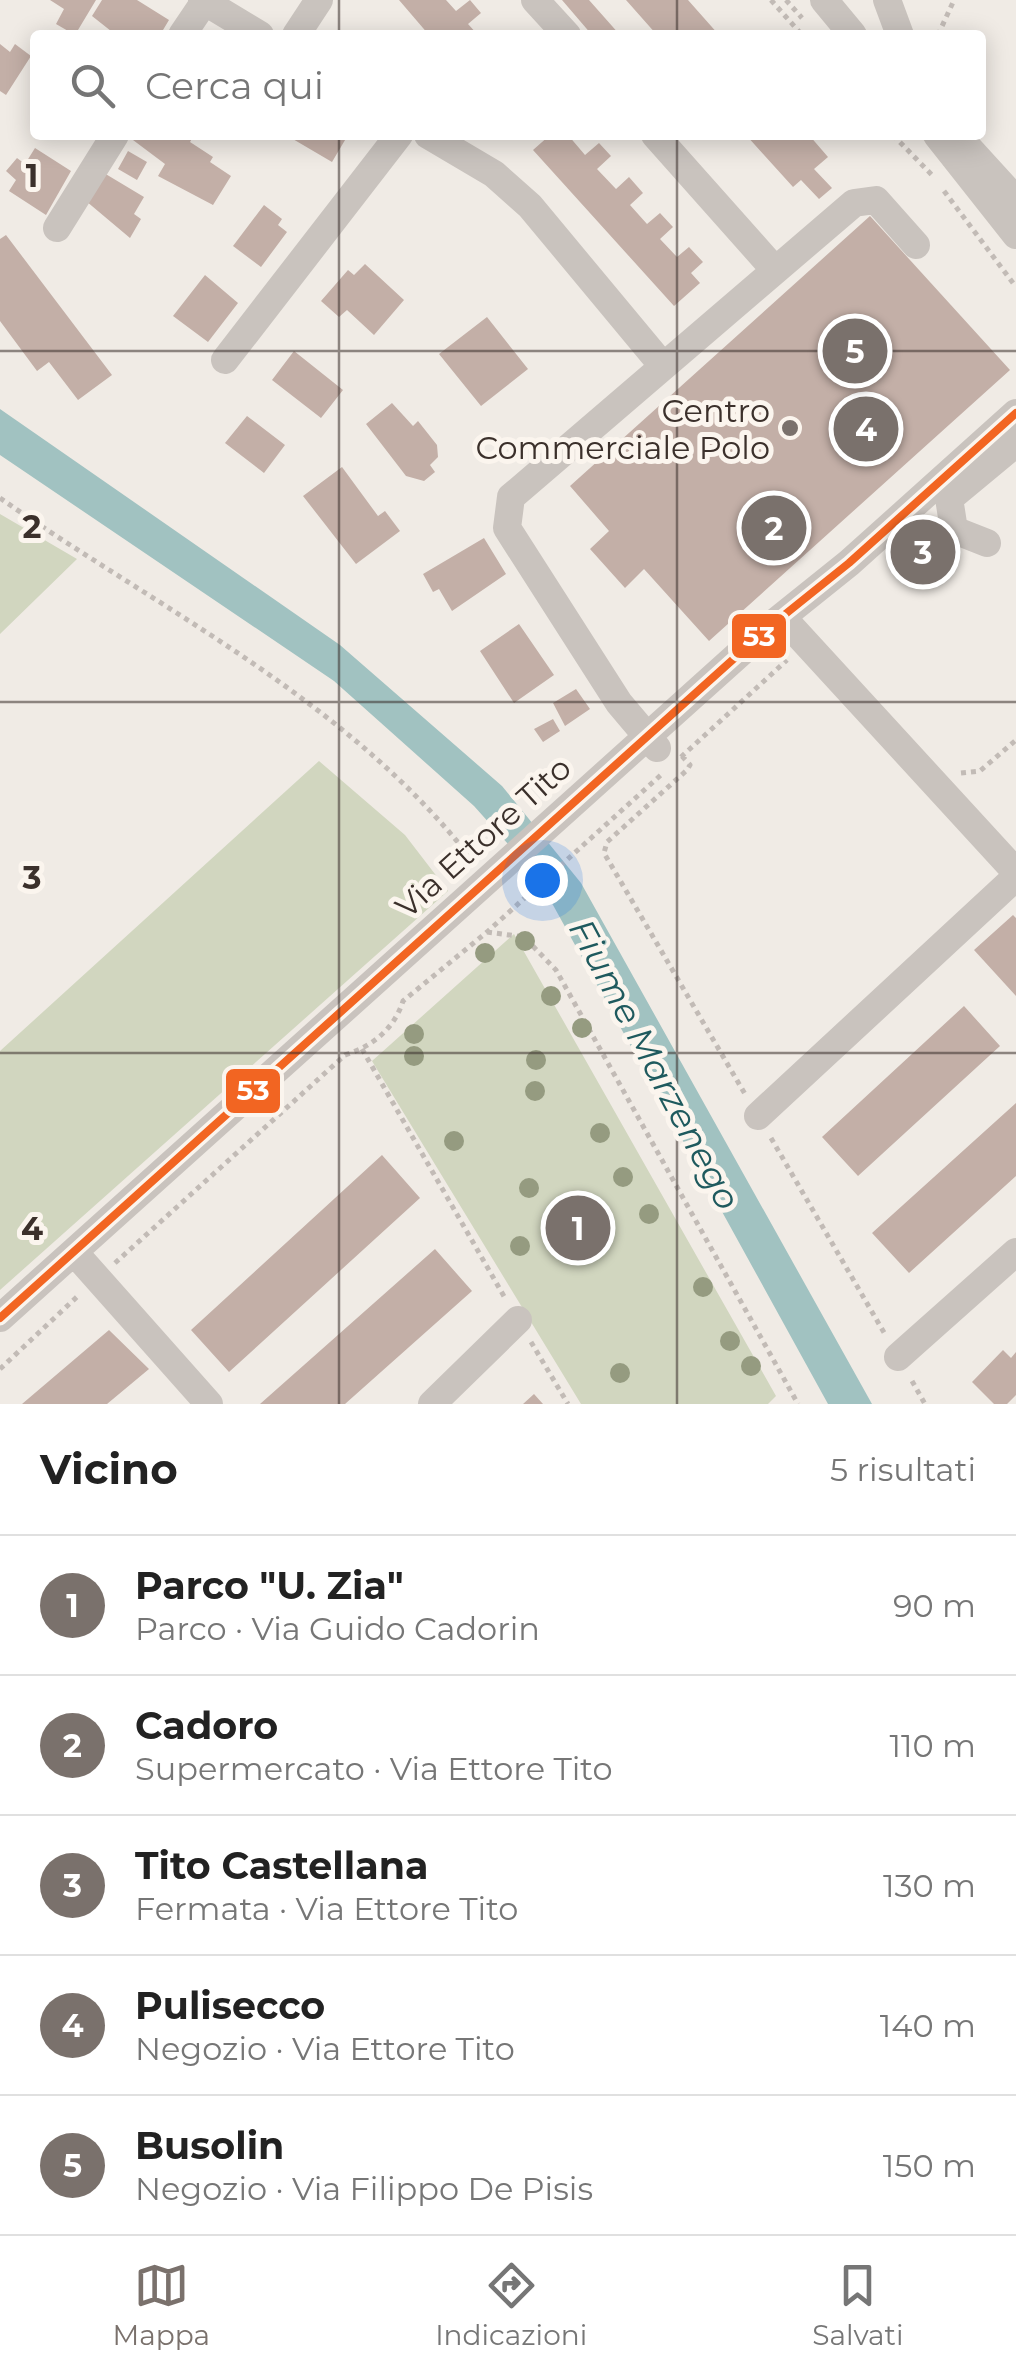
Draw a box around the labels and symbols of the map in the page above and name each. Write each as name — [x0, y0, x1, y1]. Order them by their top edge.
text: 1 — [26, 156, 38, 195]
pin: 5 — [822, 314, 888, 388]
place label: Centro Commerciale Polo — [475, 391, 770, 467]
pin: 4 — [834, 392, 898, 466]
marker: Centro Commerciale Polo — [779, 417, 801, 439]
pin: 2 — [742, 490, 806, 566]
text: 2 — [23, 507, 41, 546]
pin: 3 — [890, 514, 956, 590]
line badge: 53 — [730, 612, 788, 660]
text: 53 — [742, 619, 776, 653]
street label: Via Ettore Tito — [387, 748, 579, 926]
your location — [517, 855, 568, 906]
text: 3 — [22, 858, 41, 897]
water label: Fiume Marzenego — [560, 911, 750, 1217]
line badge: 53 — [224, 1067, 282, 1115]
text: 53 — [236, 1073, 270, 1107]
pin: 1 — [546, 1190, 610, 1266]
text: 4 — [21, 1209, 43, 1248]

